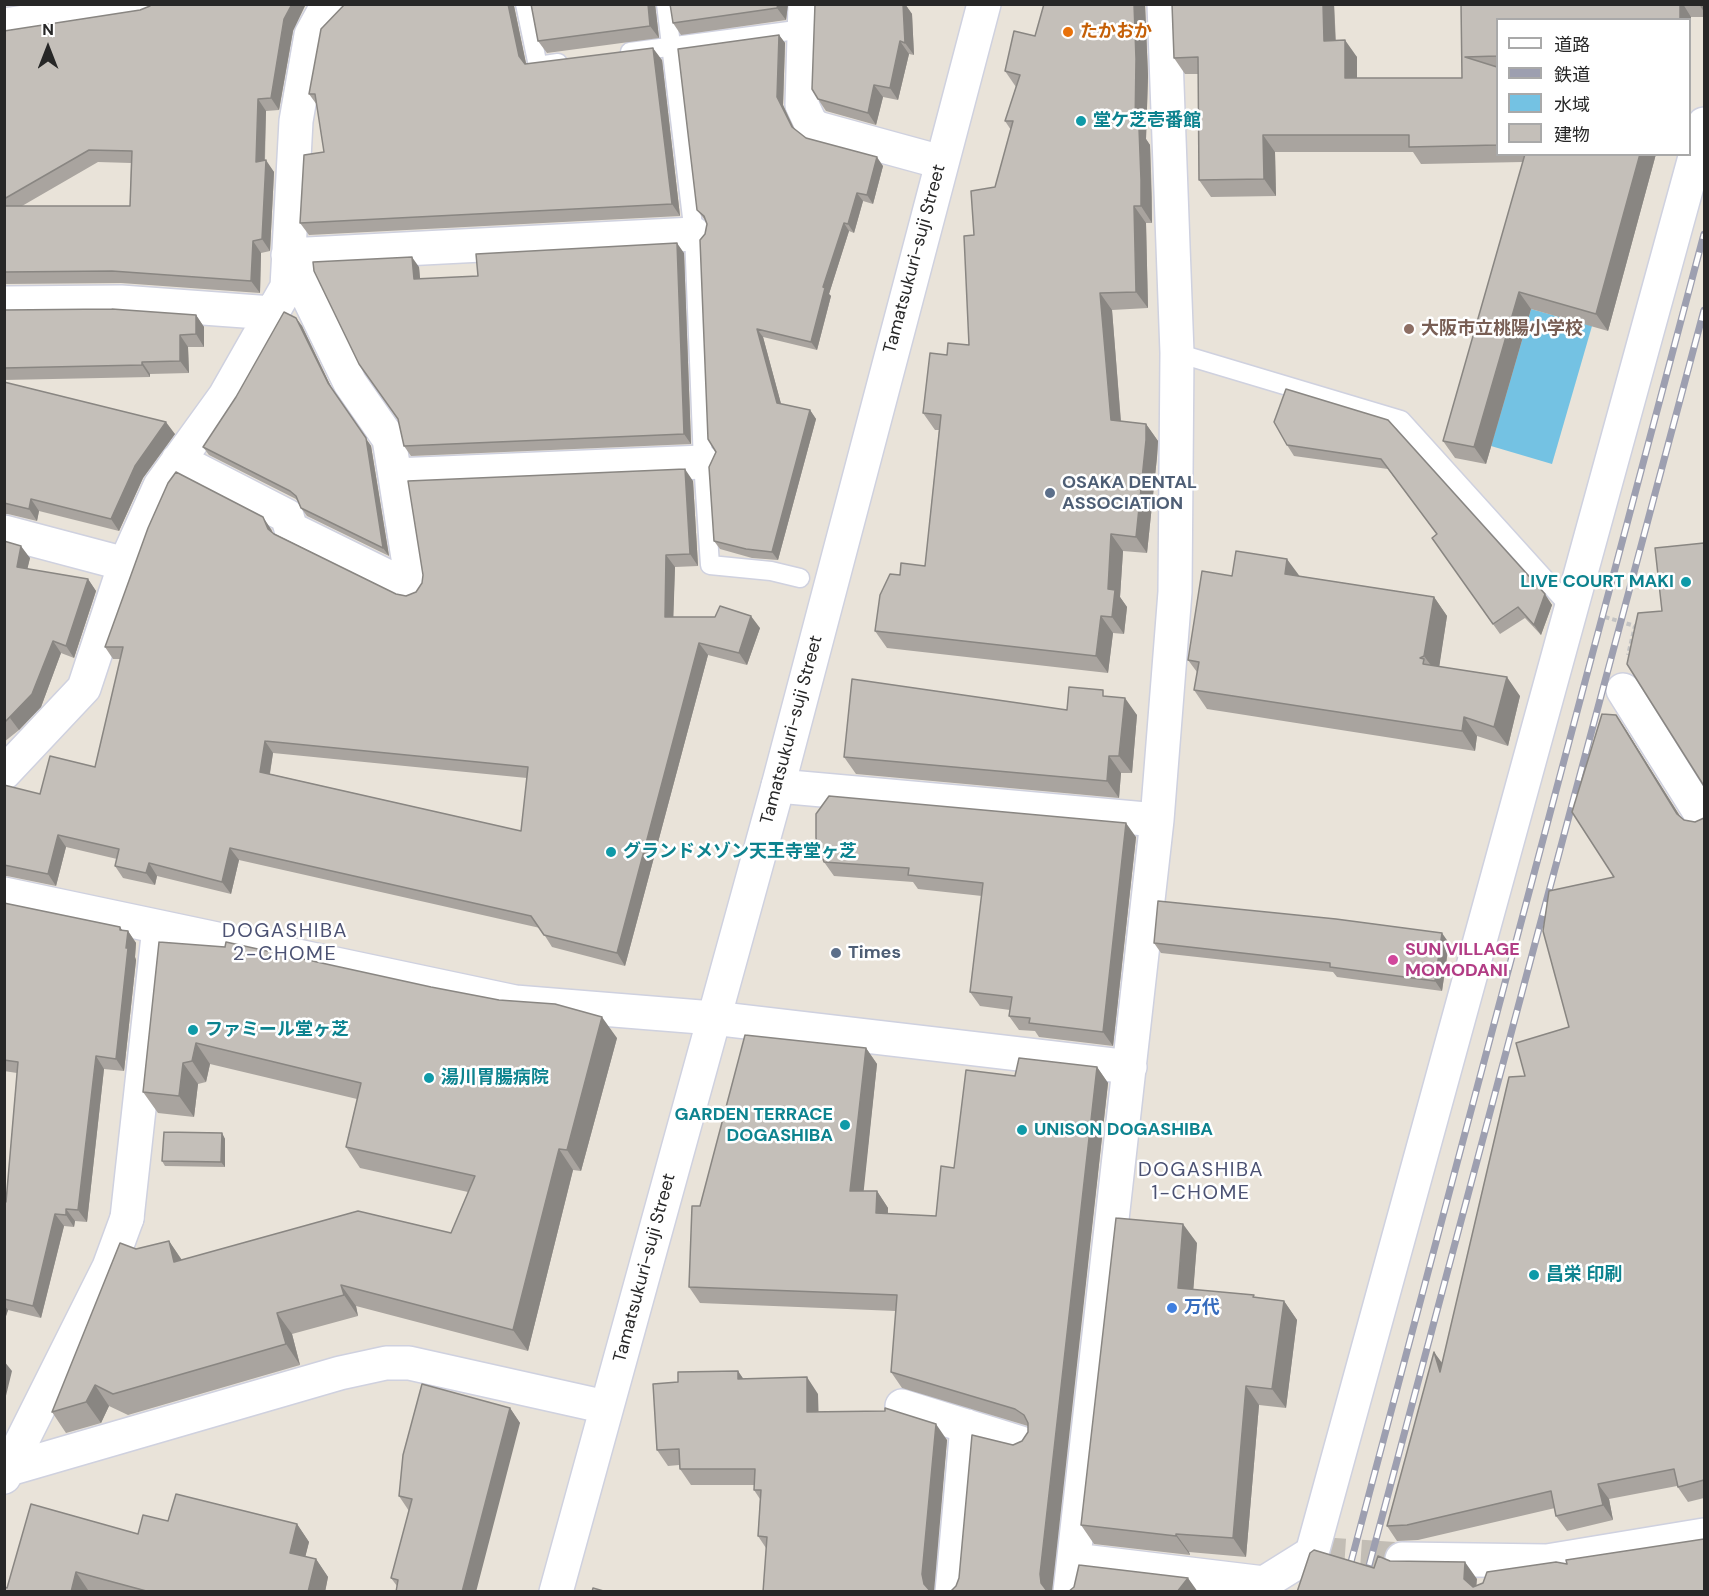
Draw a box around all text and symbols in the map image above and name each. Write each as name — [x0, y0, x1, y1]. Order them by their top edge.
north arrow — [18, 18, 78, 78]
legend — [1496, 18, 1691, 156]
text: N — [42, 19, 54, 40]
place label: たかおか — [1080, 21, 1152, 43]
marker: たかおか — [1061, 25, 1075, 39]
text: 道路 — [1554, 33, 1590, 57]
text: 鉄道 — [1554, 63, 1590, 87]
text: 水域 — [1554, 93, 1590, 117]
place label: 堂ケ芝壱番館 — [1093, 110, 1201, 132]
marker: 堂ケ芝壱番館 — [1074, 114, 1088, 128]
text: 建物 — [1554, 123, 1590, 147]
street label: Tamatsukuri-suji Street — [879, 162, 951, 356]
place label: 大阪市立桃陽小学校 — [1421, 318, 1583, 340]
marker: 大阪市立桃陽小学校 — [1402, 322, 1416, 336]
place label: OSAKA DENTAL ASSOCIATION — [1062, 472, 1197, 514]
marker: OSAKA DENTAL ASSOCIATION — [1043, 486, 1057, 500]
place label: LIVE COURT MAKI — [1520, 571, 1674, 593]
marker: LIVE COURT MAKI — [1679, 575, 1693, 589]
street label: Tamatsukuri-suji Street — [756, 633, 828, 827]
place label: グランドメゾン天王寺堂ヶ芝 — [623, 841, 857, 863]
marker: グランドメゾン天王寺堂ヶ芝 — [604, 845, 618, 859]
district label: DOGASHIBA 2-CHOME — [222, 920, 348, 967]
place label: SUN VILLAGE MOMODANI — [1405, 939, 1520, 982]
place label: Times — [848, 942, 901, 964]
marker: Times — [829, 946, 843, 960]
marker: SUN VILLAGE MOMODANI — [1386, 953, 1400, 967]
place label: ファミール堂ヶ芝 — [205, 1019, 349, 1041]
marker: ファミール堂ヶ芝 — [186, 1023, 200, 1037]
place label: 湯川胃腸病院 — [441, 1067, 549, 1089]
marker: 湯川胃腸病院 — [422, 1071, 436, 1085]
place label: GARDEN TERRACE DOGASHIBA — [675, 1104, 833, 1146]
marker: GARDEN TERRACE DOGASHIBA — [838, 1118, 852, 1132]
place label: UNISON DOGASHIBA — [1034, 1119, 1213, 1141]
marker: UNISON DOGASHIBA — [1015, 1123, 1029, 1137]
district label: DOGASHIBA 1-CHOME — [1138, 1159, 1264, 1206]
street label: Tamatsukuri-suji Street — [609, 1171, 681, 1365]
place label: 昌栄 印刷 — [1546, 1264, 1622, 1286]
marker: 昌栄 印刷 — [1527, 1268, 1541, 1282]
place label: 万代 — [1184, 1297, 1220, 1319]
marker: 万代 — [1165, 1301, 1179, 1315]

